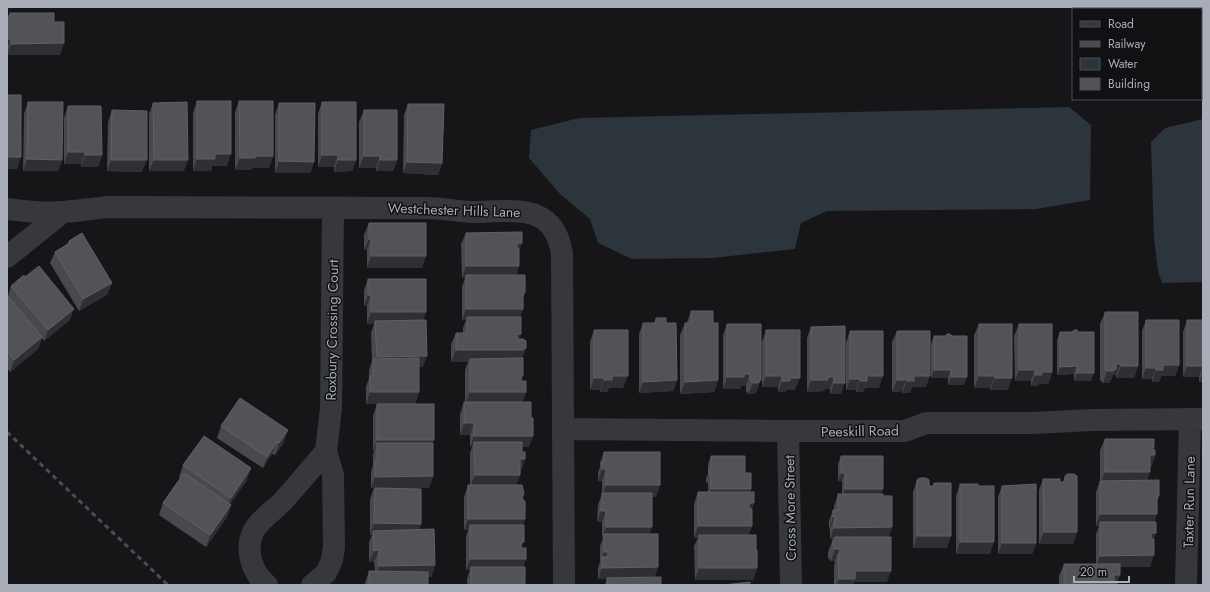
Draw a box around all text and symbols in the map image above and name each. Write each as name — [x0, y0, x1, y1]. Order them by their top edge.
legend — [1072, 8, 1202, 100]
text: Road — [1108, 15, 1134, 33]
text: Railway — [1108, 35, 1146, 53]
text: Water — [1108, 55, 1139, 73]
text: Building — [1108, 75, 1150, 93]
street label: Westchester Hills Lane — [387, 198, 521, 222]
street label: Roxbury Crossing Court — [321, 259, 343, 401]
street label: Peeskill Road — [821, 420, 899, 442]
street label: Cross More Street — [779, 454, 801, 561]
street label: Taxter Run Lane — [1178, 456, 1200, 548]
scale bar — [1074, 558, 1129, 584]
text: 20 m — [1080, 563, 1107, 581]

